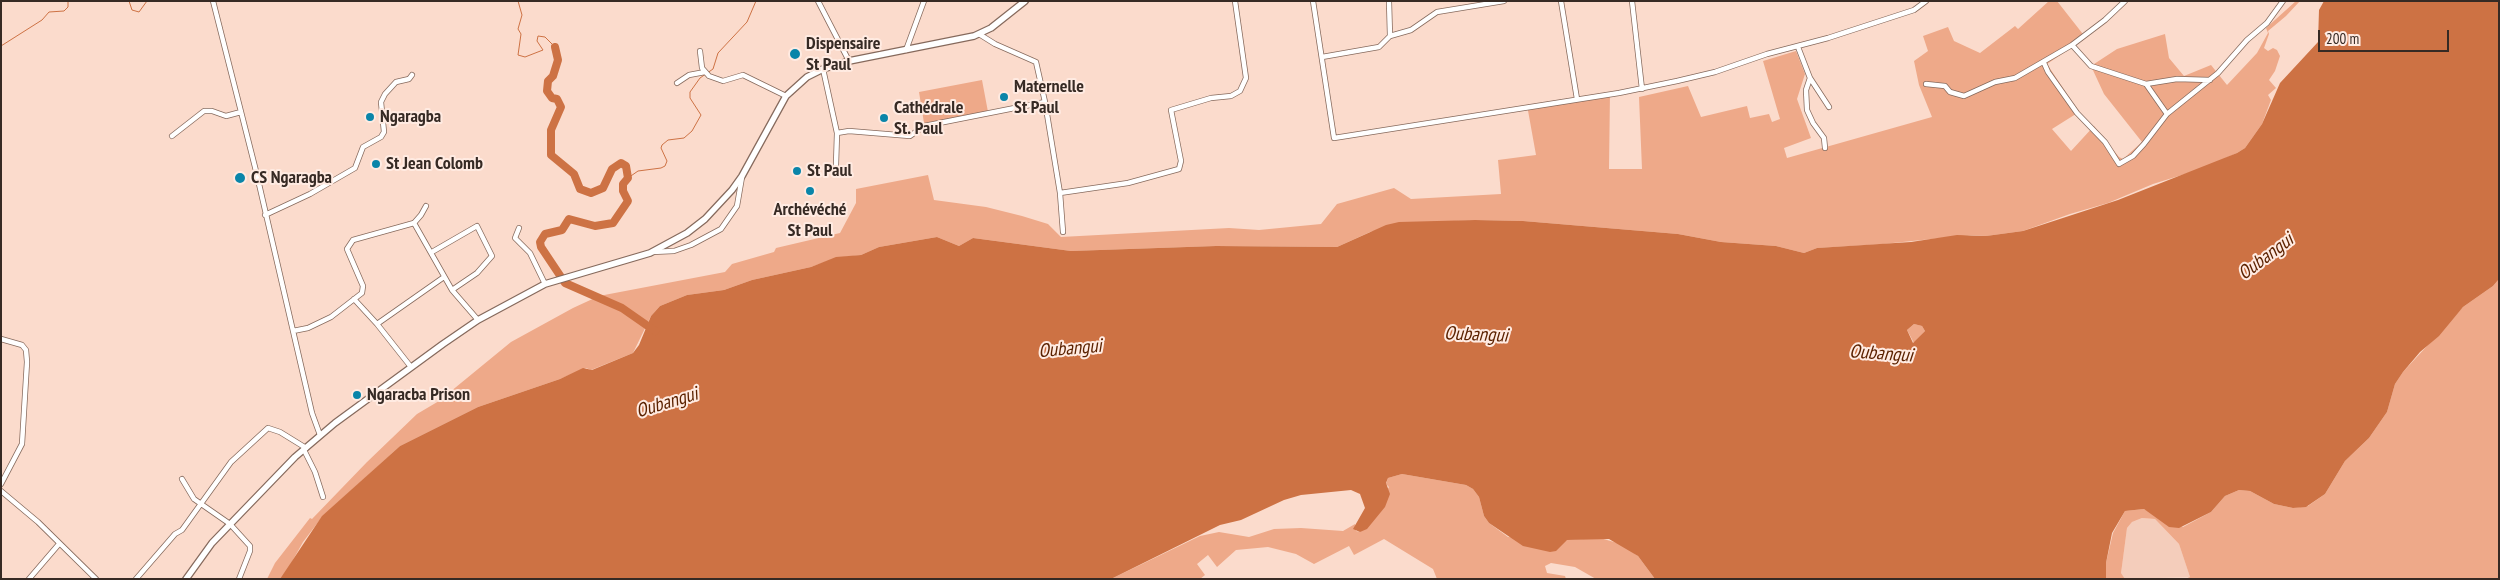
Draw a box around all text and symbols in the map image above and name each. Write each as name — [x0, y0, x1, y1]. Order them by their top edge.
scale bar — [2320, 20, 2451, 52]
text: 200 m — [2326, 29, 2359, 48]
place label: Dispensaire St Paul — [806, 33, 881, 76]
marker: Dispensaire St Paul — [788, 47, 802, 61]
place label: Maternelle St Paul — [1014, 76, 1084, 118]
marker: Maternelle St Paul — [998, 91, 1010, 103]
place label: Cathédrale St. Paul — [894, 97, 963, 140]
place label: Ngaragba — [380, 106, 441, 128]
marker: Ngaragba — [364, 111, 376, 123]
marker: Cathédrale St. Paul — [878, 112, 890, 124]
place label: St Jean Colomb — [386, 153, 483, 175]
marker: St Jean Colomb — [370, 158, 382, 170]
place label: St Paul — [807, 160, 852, 182]
marker: St Paul — [791, 165, 803, 177]
place label: CS Ngaragba — [251, 167, 332, 189]
marker: CS Ngaragba — [233, 171, 247, 185]
marker: Archévéché St Paul — [804, 185, 816, 197]
place label: Archévéché St Paul — [773, 199, 847, 242]
water label: Oubangui — [2234, 229, 2298, 285]
water label: Oubangui — [1444, 322, 1508, 348]
water label: Oubangui — [1037, 335, 1103, 363]
water label: Oubangui — [1849, 340, 1913, 368]
water label: Oubangui — [633, 383, 701, 423]
place label: Ngaracba Prison — [367, 384, 470, 406]
marker: Ngaracba Prison — [351, 389, 363, 401]

